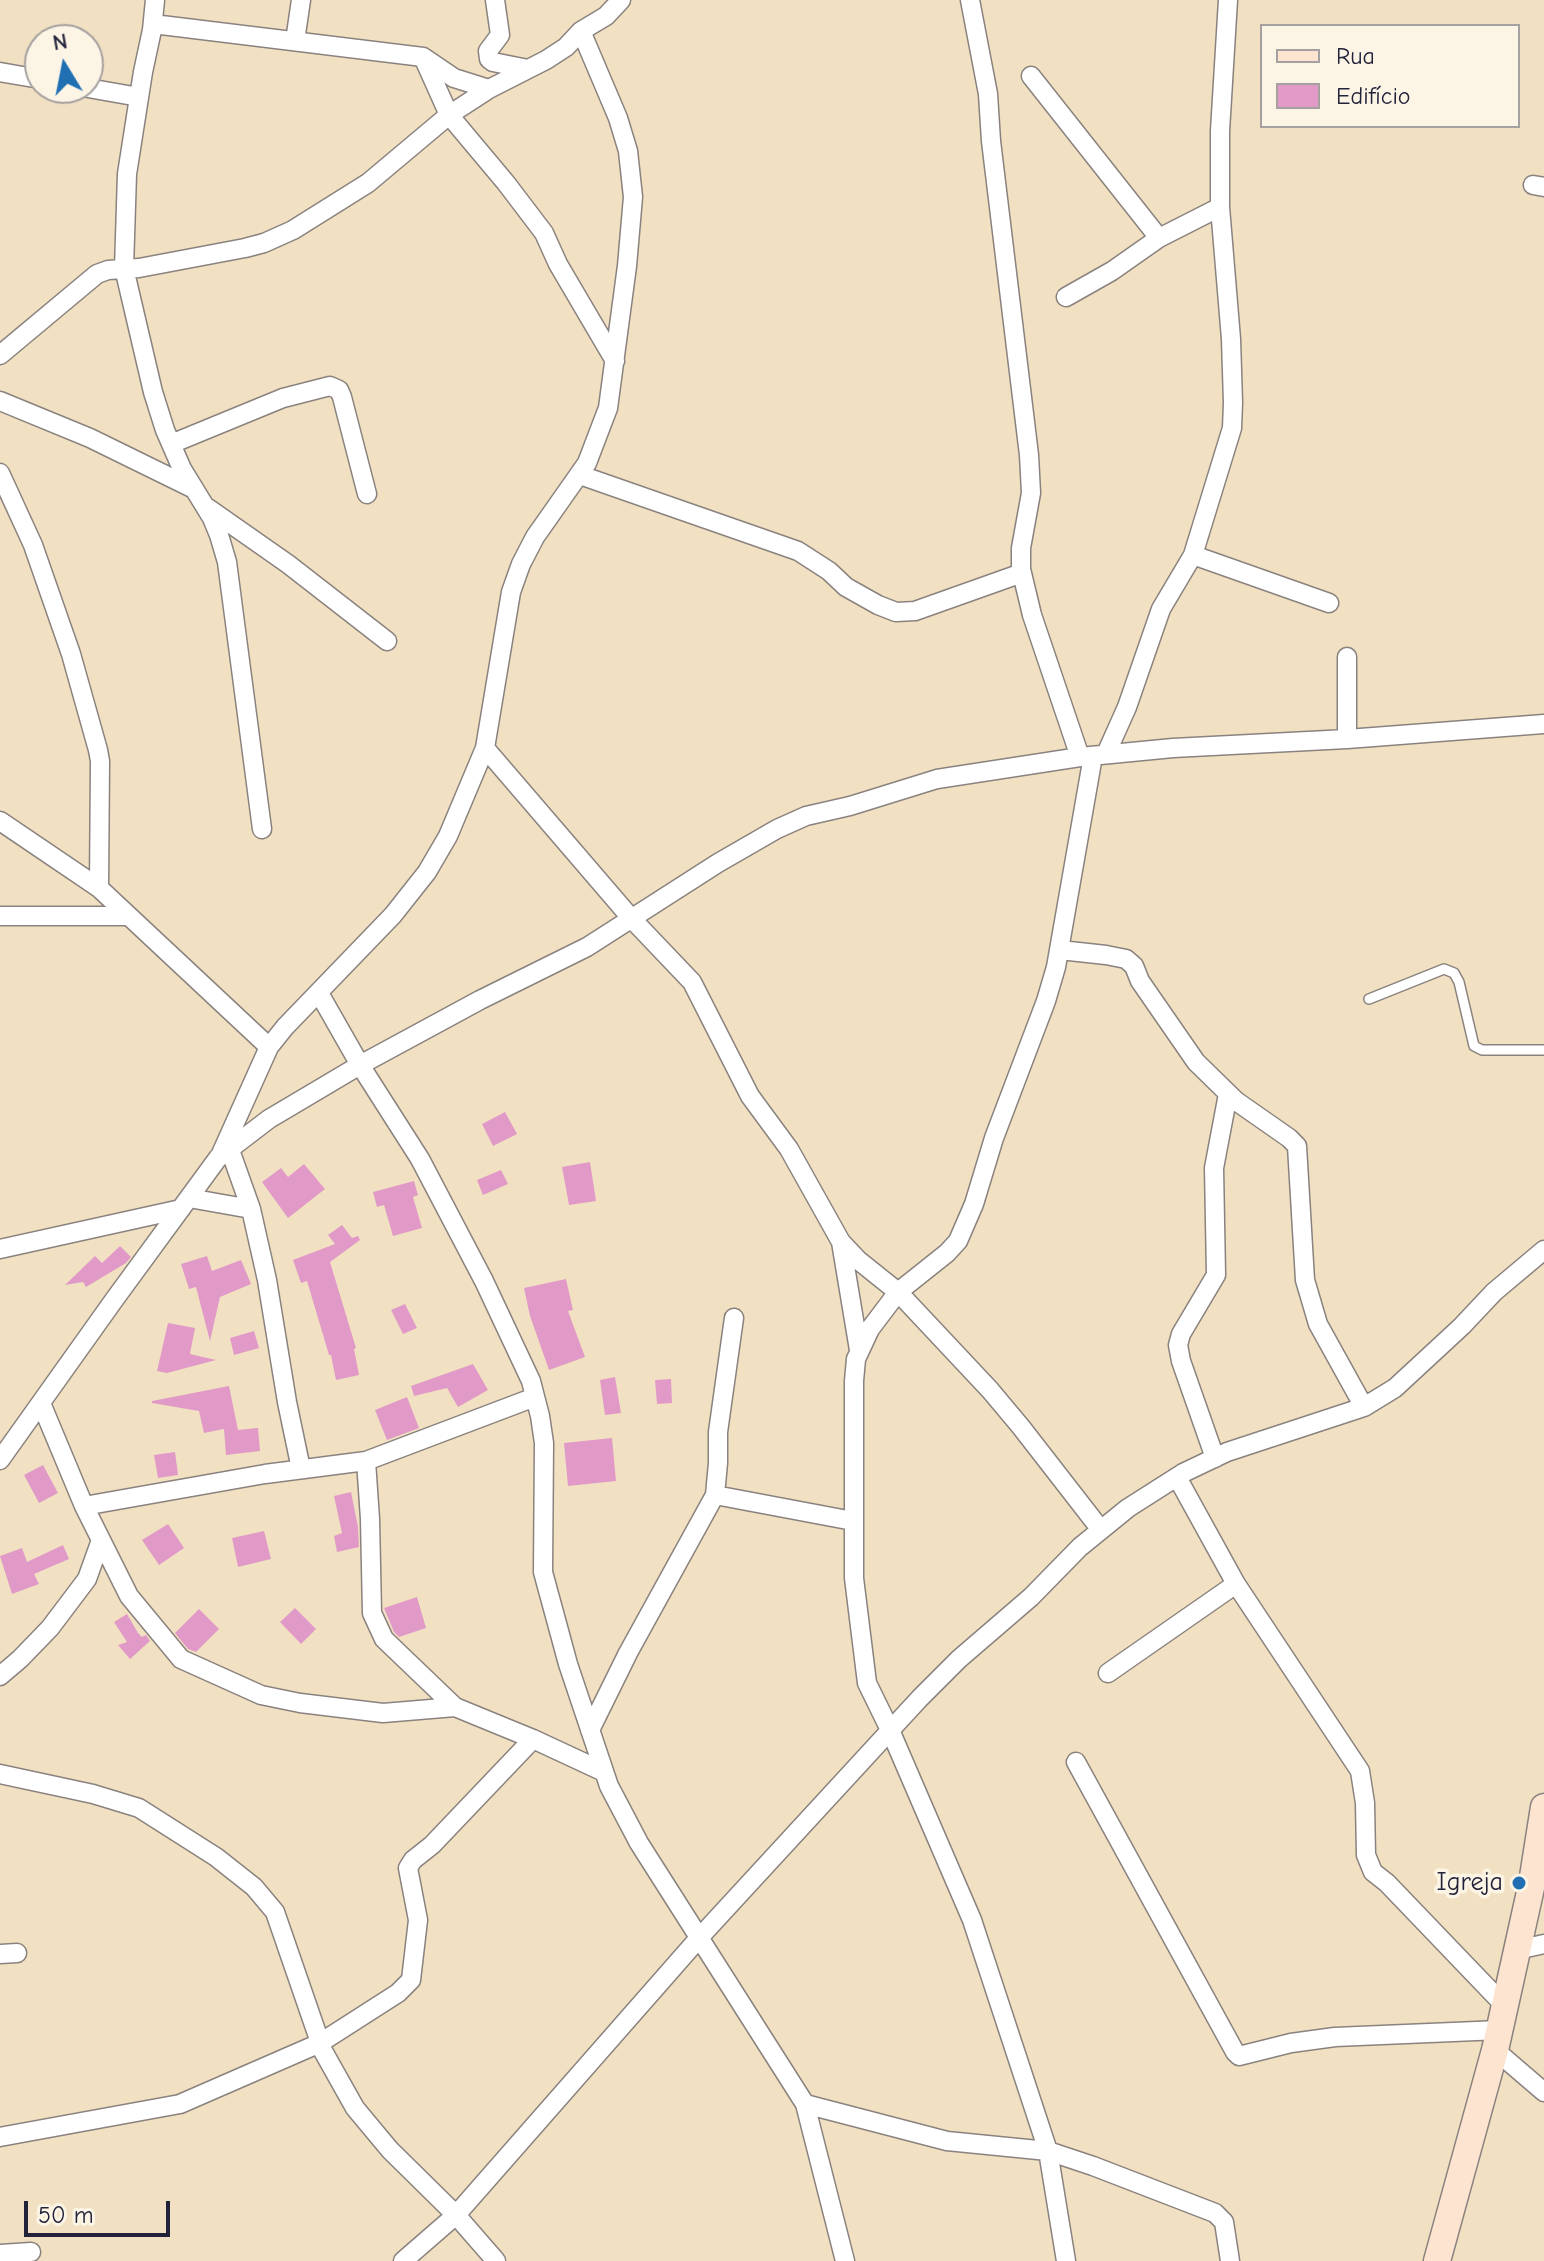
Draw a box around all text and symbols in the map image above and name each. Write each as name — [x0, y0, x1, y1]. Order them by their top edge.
north arrow — [24, 24, 104, 104]
legend — [1260, 24, 1520, 128]
text: N — [51, 28, 70, 56]
text: Rua — [1336, 42, 1375, 70]
text: Edifício — [1336, 82, 1411, 110]
place label: Igreja — [1437, 1867, 1503, 1899]
marker: Igreja — [1510, 1874, 1528, 1892]
scale bar — [28, 2185, 174, 2235]
text: 50 m — [38, 2201, 94, 2229]

